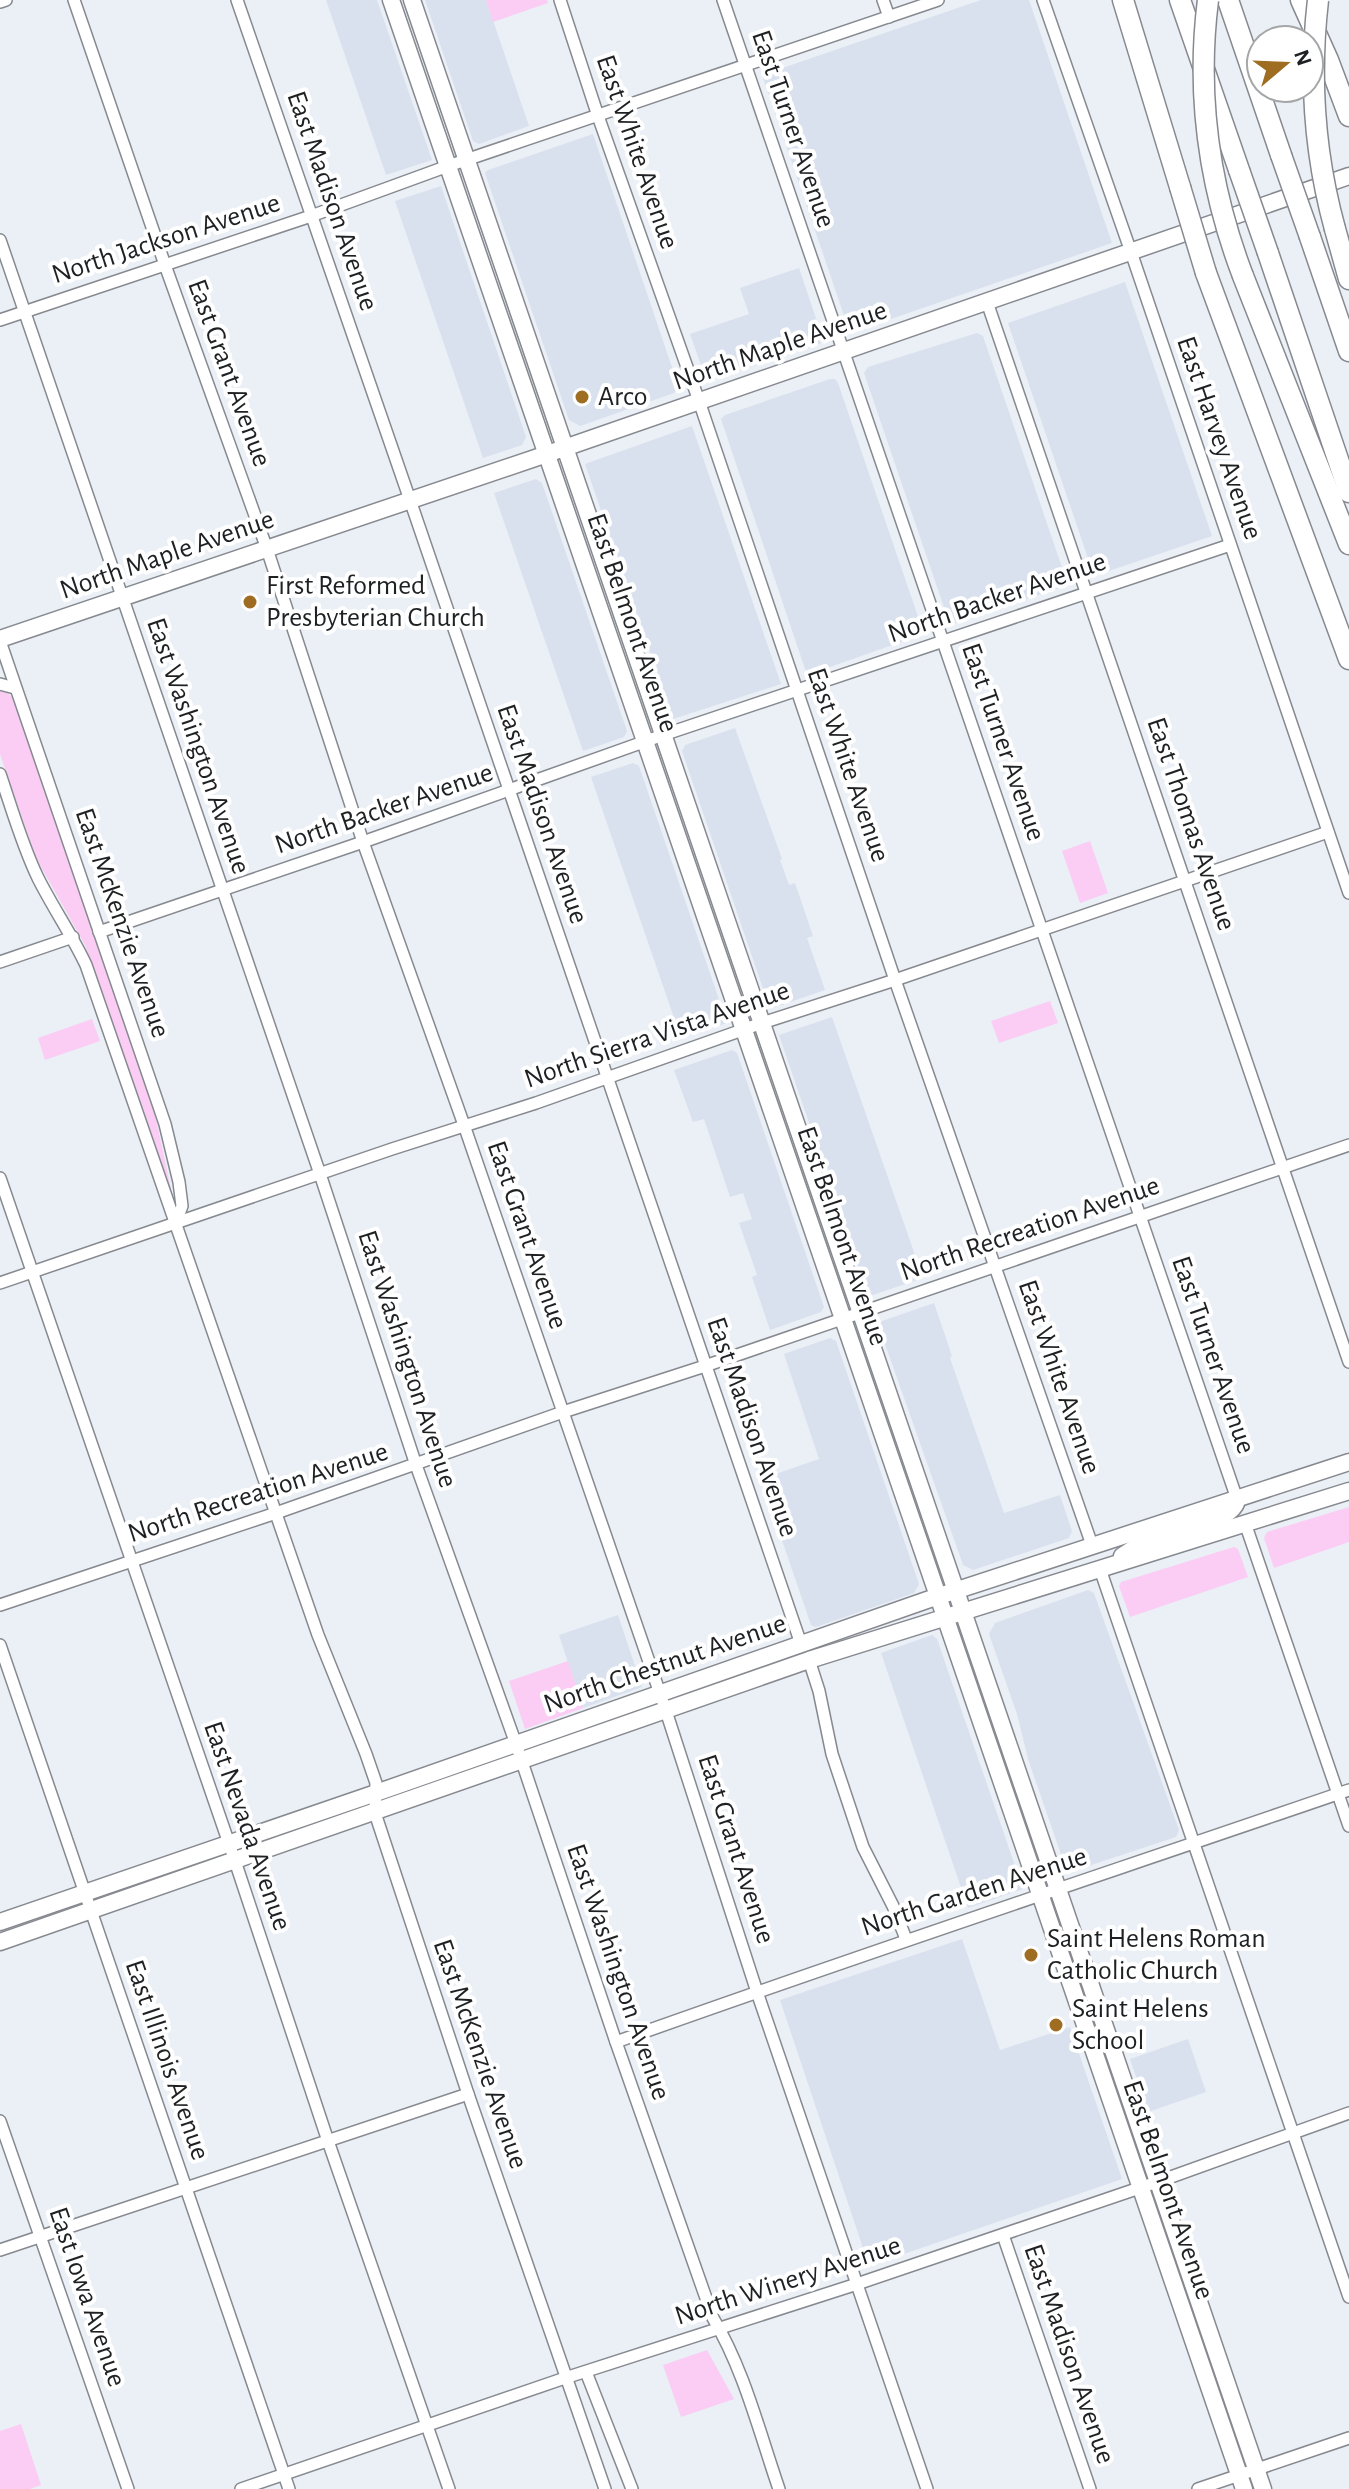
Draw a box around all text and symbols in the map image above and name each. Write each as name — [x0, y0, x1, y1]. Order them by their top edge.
north arrow — [1245, 24, 1325, 104]
street label: East Turner Avenue — [746, 27, 840, 231]
text: N — [1290, 47, 1316, 69]
street label: East White Avenue — [591, 51, 683, 253]
street label: East Madison Avenue — [281, 88, 383, 314]
street label: North Jackson Avenue — [48, 189, 284, 289]
street label: East Grant Avenue — [182, 276, 276, 470]
street label: North Maple Avenue — [669, 296, 891, 396]
street label: East Harvey Avenue — [1171, 333, 1267, 543]
place label: Arco — [598, 383, 647, 411]
marker: Arco — [573, 388, 591, 406]
street label: North Maple Avenue — [56, 505, 278, 605]
street label: East Belmont Avenue — [581, 510, 683, 736]
street label: North Backer Avenue — [884, 548, 1110, 648]
place label: First Reformed Presbyterian Church — [266, 572, 485, 632]
marker: First Reformed Presbyterian Church — [241, 593, 259, 611]
street label: East Washington Avenue — [141, 614, 255, 878]
street label: East Turner Avenue — [956, 640, 1050, 844]
street label: East White Avenue — [802, 664, 894, 866]
street label: East Madison Avenue — [491, 701, 593, 927]
street label: East Thomas Avenue — [1141, 714, 1241, 934]
street label: North Backer Avenue — [271, 759, 497, 859]
street label: East McKenzie Avenue — [70, 805, 174, 1041]
street label: North Sierra Vista Avenue — [521, 976, 793, 1094]
street label: East Belmont Avenue — [791, 1123, 893, 1349]
street label: East Grant Avenue — [482, 1137, 572, 1333]
street label: North Recreation Avenue — [897, 1172, 1163, 1286]
street label: East Washington Avenue — [352, 1227, 462, 1491]
street label: East Turner Avenue — [1166, 1253, 1260, 1457]
street label: East White Avenue — [1013, 1276, 1105, 1478]
street label: East Madison Avenue — [701, 1314, 803, 1540]
street label: North Recreation Avenue — [124, 1438, 392, 1548]
street label: North Chestnut Avenue — [540, 1609, 790, 1719]
street label: East Nevada Avenue — [198, 1718, 296, 1934]
street label: East Grant Avenue — [692, 1751, 780, 1947]
street label: East Washington Avenue — [561, 1840, 675, 2104]
street label: North Garden Avenue — [858, 1842, 1090, 1942]
place label: Saint Helens Roman Catholic Church — [1047, 1925, 1266, 1985]
street label: East McKenzie Avenue — [428, 1936, 532, 2172]
marker: Saint Helens Roman Catholic Church — [1022, 1946, 1040, 1964]
street label: East Illinois Avenue — [120, 1956, 214, 2164]
place label: Saint Helens School — [1072, 1995, 1209, 2055]
marker: Saint Helens School — [1047, 2016, 1065, 2034]
street label: East Belmont Avenue — [1117, 2077, 1219, 2303]
street label: East Iowa Avenue — [43, 2204, 131, 2390]
street label: North Winery Avenue — [671, 2231, 905, 2331]
street label: East Madison Avenue — [1018, 2241, 1120, 2467]

